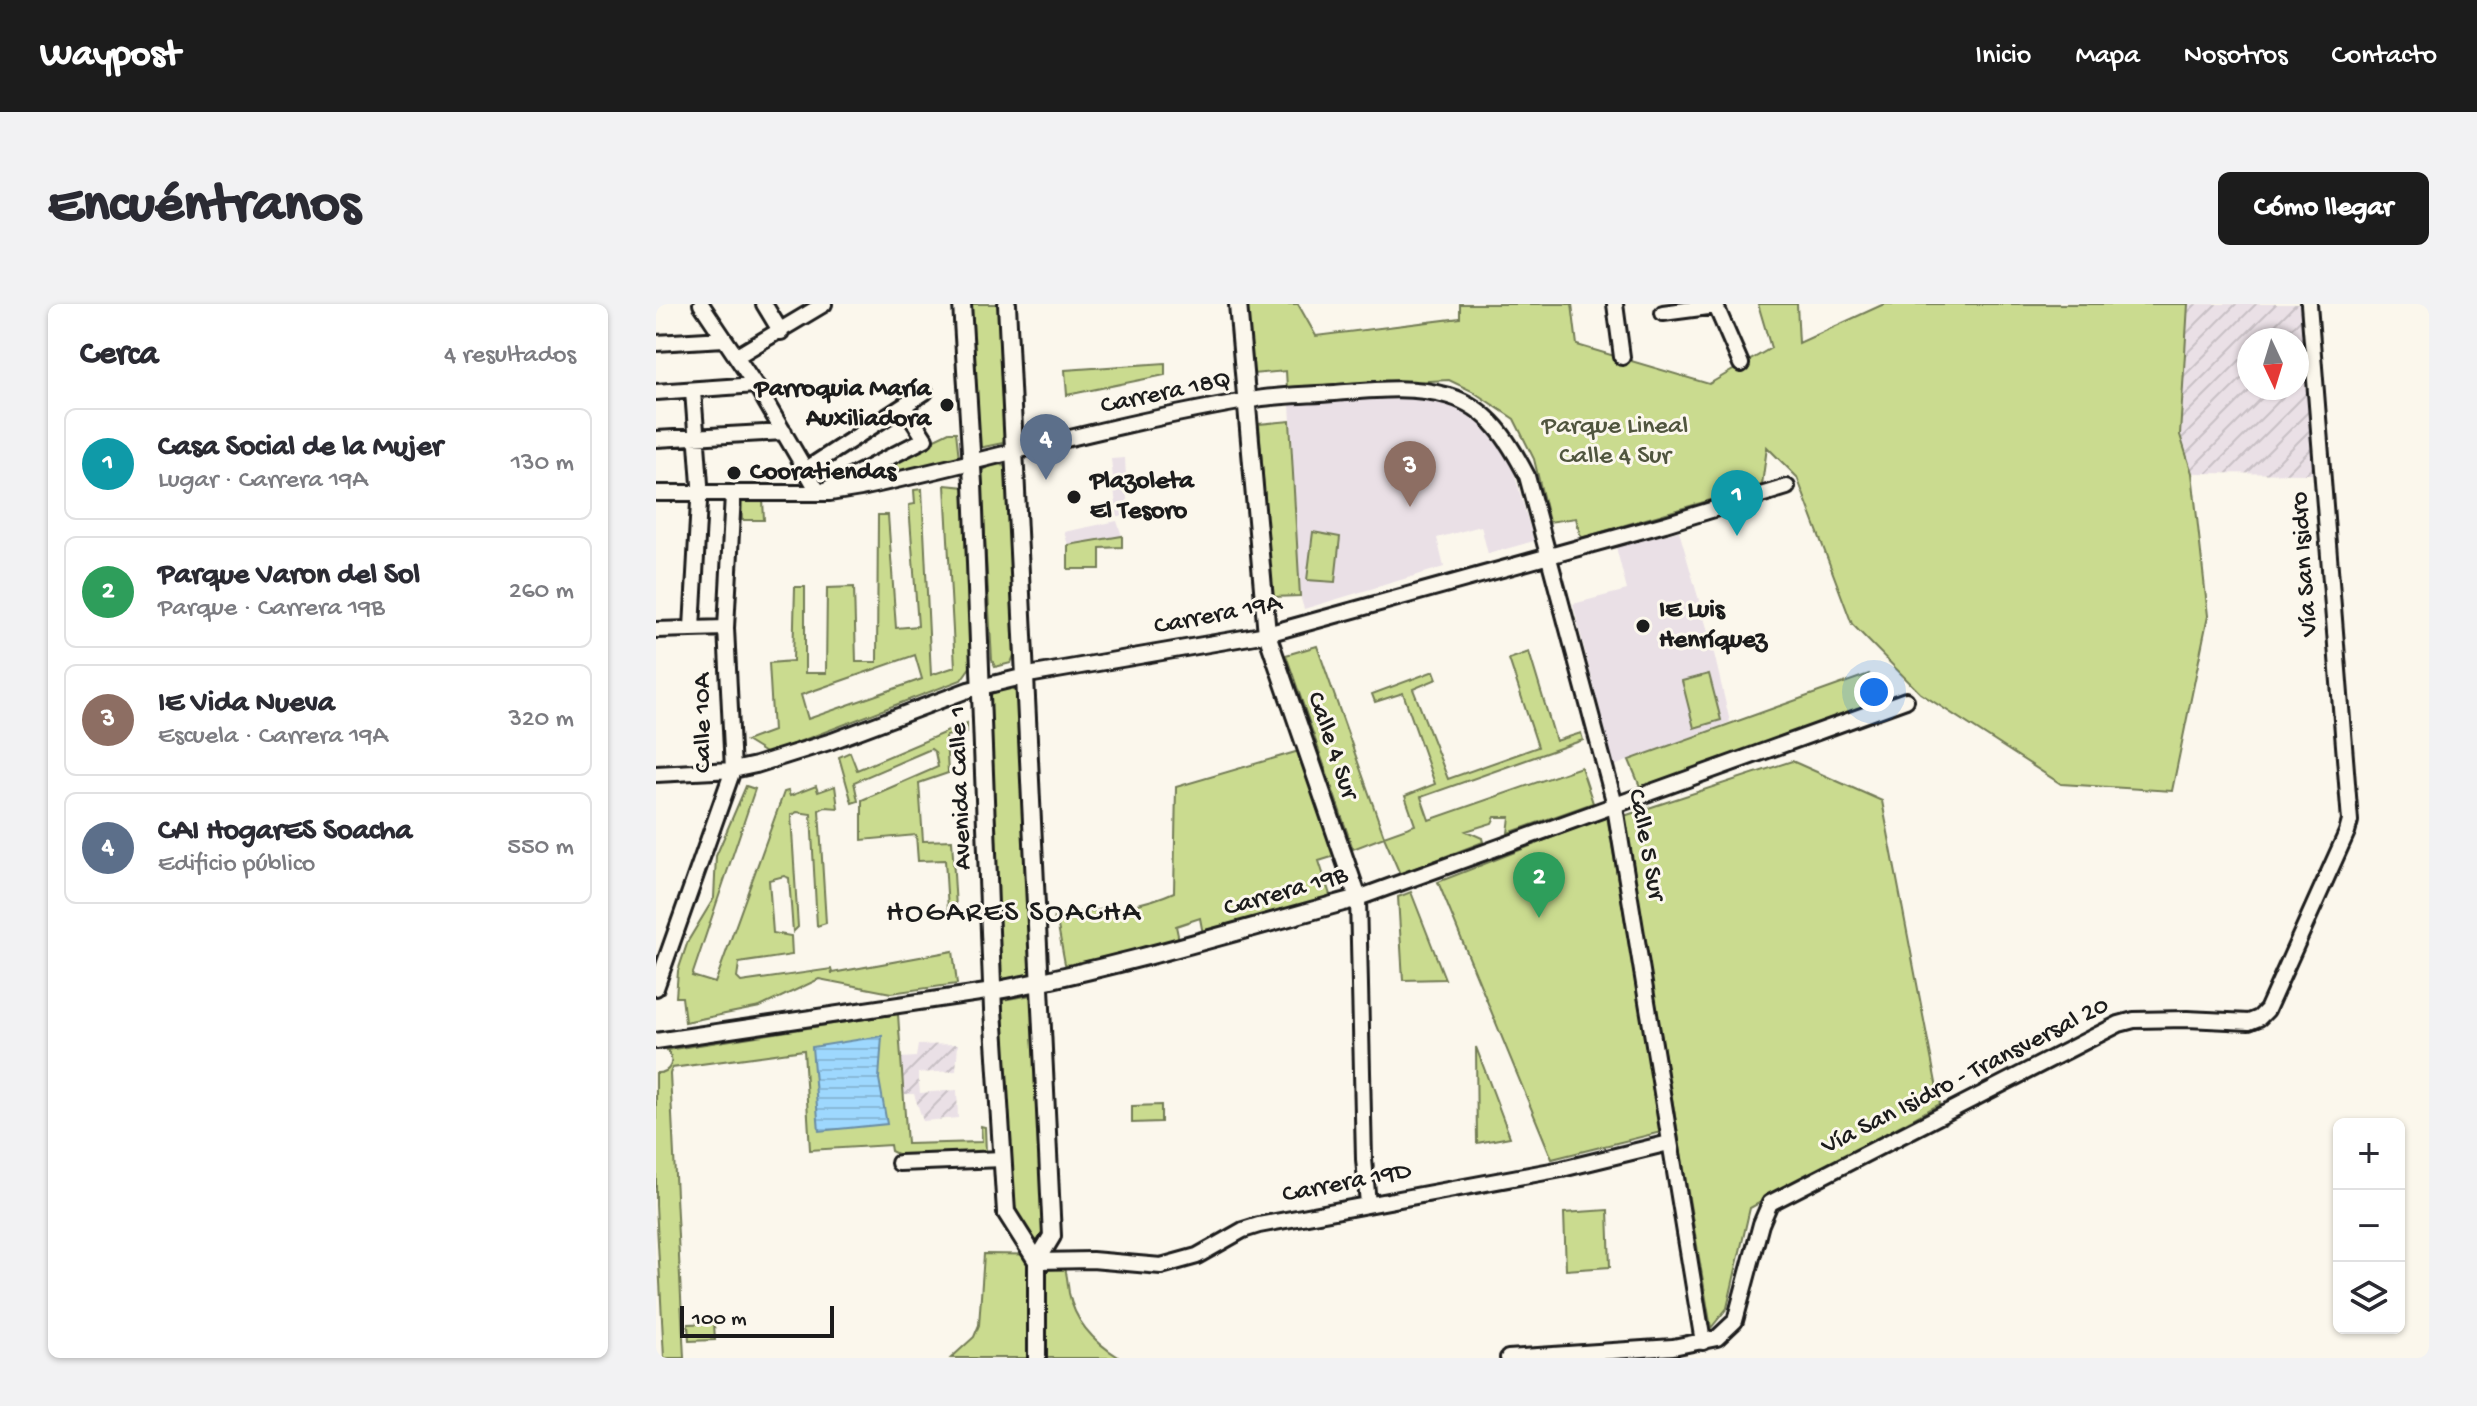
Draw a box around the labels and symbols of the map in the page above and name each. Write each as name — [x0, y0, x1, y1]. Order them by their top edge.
north arrow — [2237, 328, 2309, 400]
street label: Carrera 18Q — [1098, 365, 1234, 423]
place label: Parroquia María Auxiliadora — [753, 375, 933, 436]
marker: Parroquia María Auxiliadora — [938, 396, 956, 414]
park label: Parque Lineal Calle 4 Sur — [1541, 412, 1688, 473]
pin: 4 — [1020, 414, 1072, 480]
pin: 3 — [1384, 441, 1436, 507]
place label: Cooratiendas — [750, 458, 897, 489]
marker: Cooratiendas — [725, 464, 743, 482]
place label: Plazoleta El Tesoro — [1088, 467, 1195, 528]
pin: 1 — [1711, 470, 1763, 536]
marker: Plazoleta El Tesoro — [1065, 488, 1083, 506]
street label: Vía San Isidro — [2285, 491, 2327, 638]
street label: Carrera 19A — [1152, 588, 1286, 644]
place label: IE Luis Henríquez — [1659, 596, 1769, 657]
marker: IE Luis Henríquez — [1634, 617, 1652, 635]
street label: Calle 10A — [689, 671, 720, 773]
your location — [1854, 672, 1894, 712]
street label: Calle 4 Sur — [1298, 688, 1365, 806]
street label: Avenida Calle 1 — [944, 705, 980, 871]
street label: Calle 5 Sur — [1619, 787, 1672, 906]
pin: 2 — [1513, 852, 1565, 918]
street label: Carrera 19B — [1221, 860, 1352, 925]
district label: HOGARES SOACHA — [886, 897, 1142, 932]
street label: Vía San Isidro - Transversal 20 — [1816, 991, 2115, 1164]
street label: Carrera 19D — [1280, 1156, 1414, 1212]
scale bar — [680, 1302, 834, 1338]

